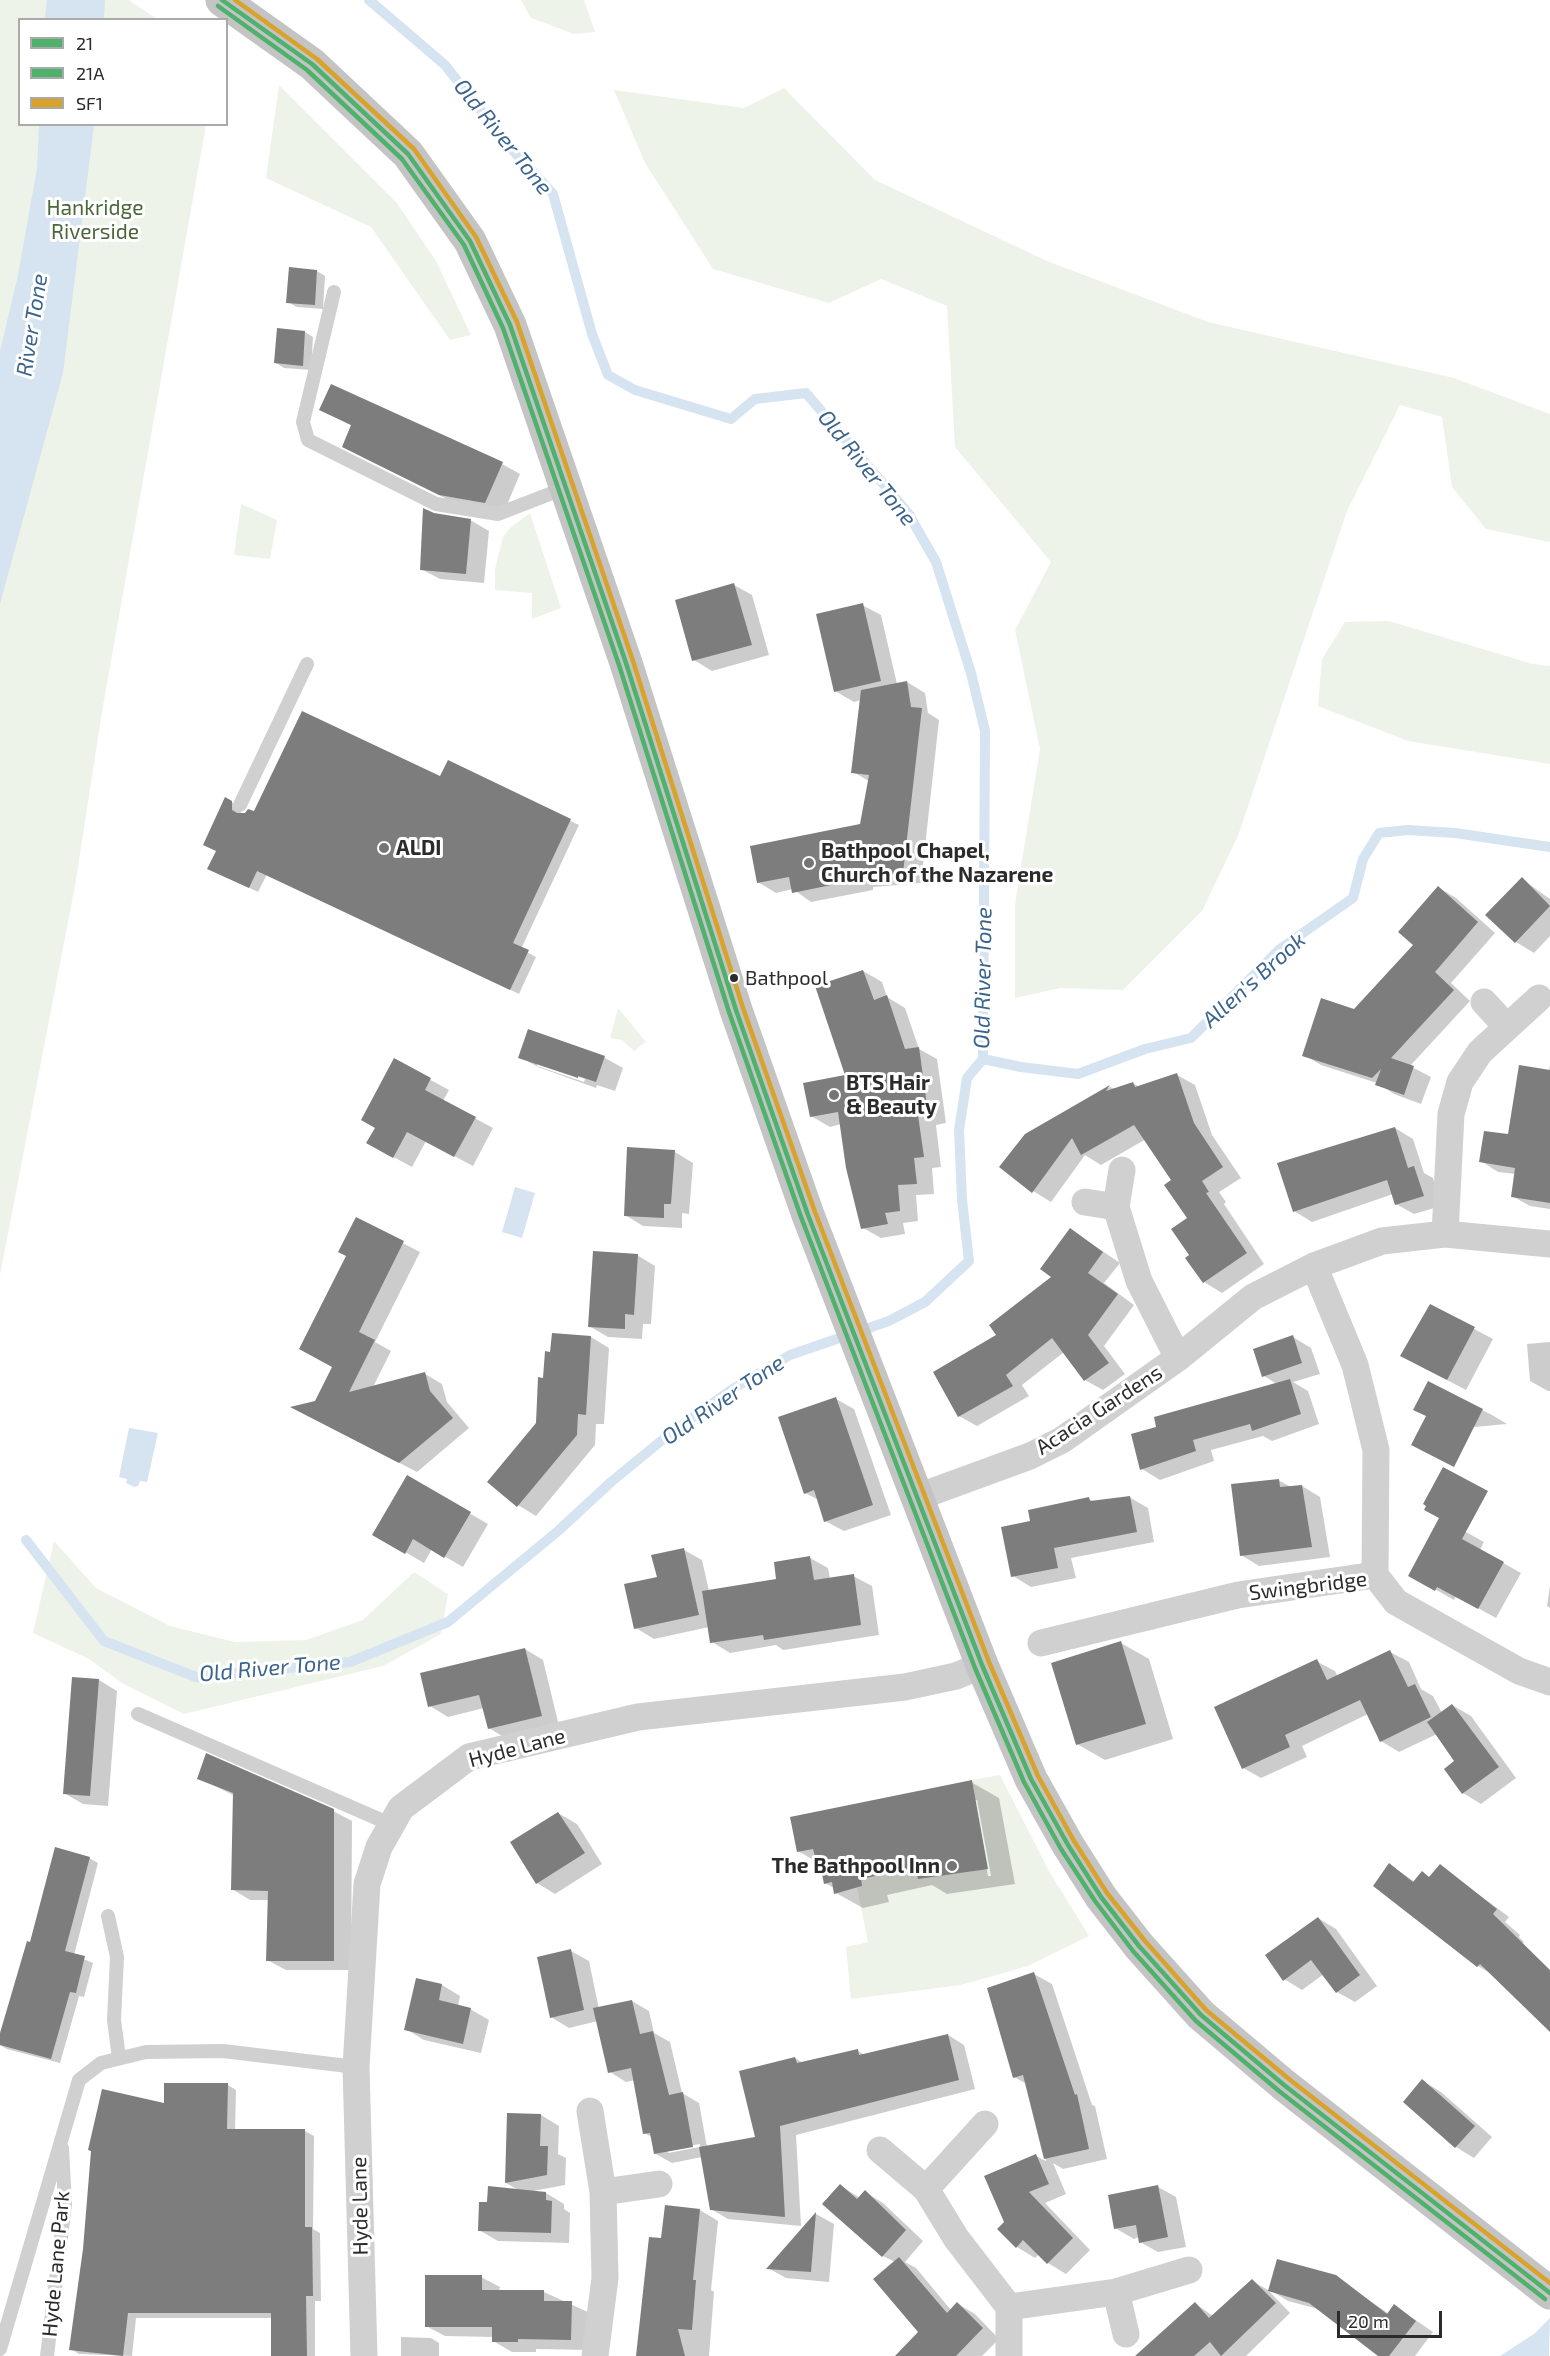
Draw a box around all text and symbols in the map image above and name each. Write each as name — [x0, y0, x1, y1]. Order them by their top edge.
legend — [18, 18, 228, 126]
text: 21 — [76, 32, 93, 54]
text: 21A — [76, 62, 104, 84]
water label: Old River Tone — [448, 74, 558, 200]
text: SF1 — [76, 92, 103, 114]
park label: Hankridge Riverside — [46, 195, 144, 245]
water label: River Tone — [11, 272, 53, 378]
water label: Old River Tone — [812, 405, 922, 531]
place label: ALDI — [396, 835, 441, 861]
place label: Bathpool Chapel, Church of the Nazarene — [821, 838, 1053, 888]
marker: ALDI — [377, 841, 391, 855]
marker: Bathpool Chapel, Church of the Nazarene — [802, 856, 816, 870]
water label: Old River Tone — [969, 907, 997, 1049]
water label: Allen's Brook — [1197, 927, 1311, 1033]
place label: Bathpool — [745, 966, 828, 990]
marker: Bathpool — [728, 972, 740, 984]
place label: BTS Hair & Beauty — [846, 1070, 937, 1120]
marker: BTS Hair & Beauty — [827, 1088, 841, 1102]
water label: Old River Tone — [657, 1349, 789, 1451]
street label: Acacia Gardens — [1031, 1360, 1167, 1460]
street label: Swingbridge — [1248, 1566, 1368, 1606]
water label: Old River Tone — [198, 1649, 342, 1687]
street label: Hyde Lane — [466, 1723, 568, 1773]
place label: The Bathpool Inn — [772, 1853, 940, 1879]
marker: The Bathpool Inn — [945, 1859, 959, 1873]
street label: Hyde Lane — [347, 2156, 373, 2256]
street label: Hyde Lane Park — [37, 2190, 75, 2338]
scale bar — [1340, 2299, 1445, 2337]
text: 20 m — [1348, 2310, 1389, 2332]

